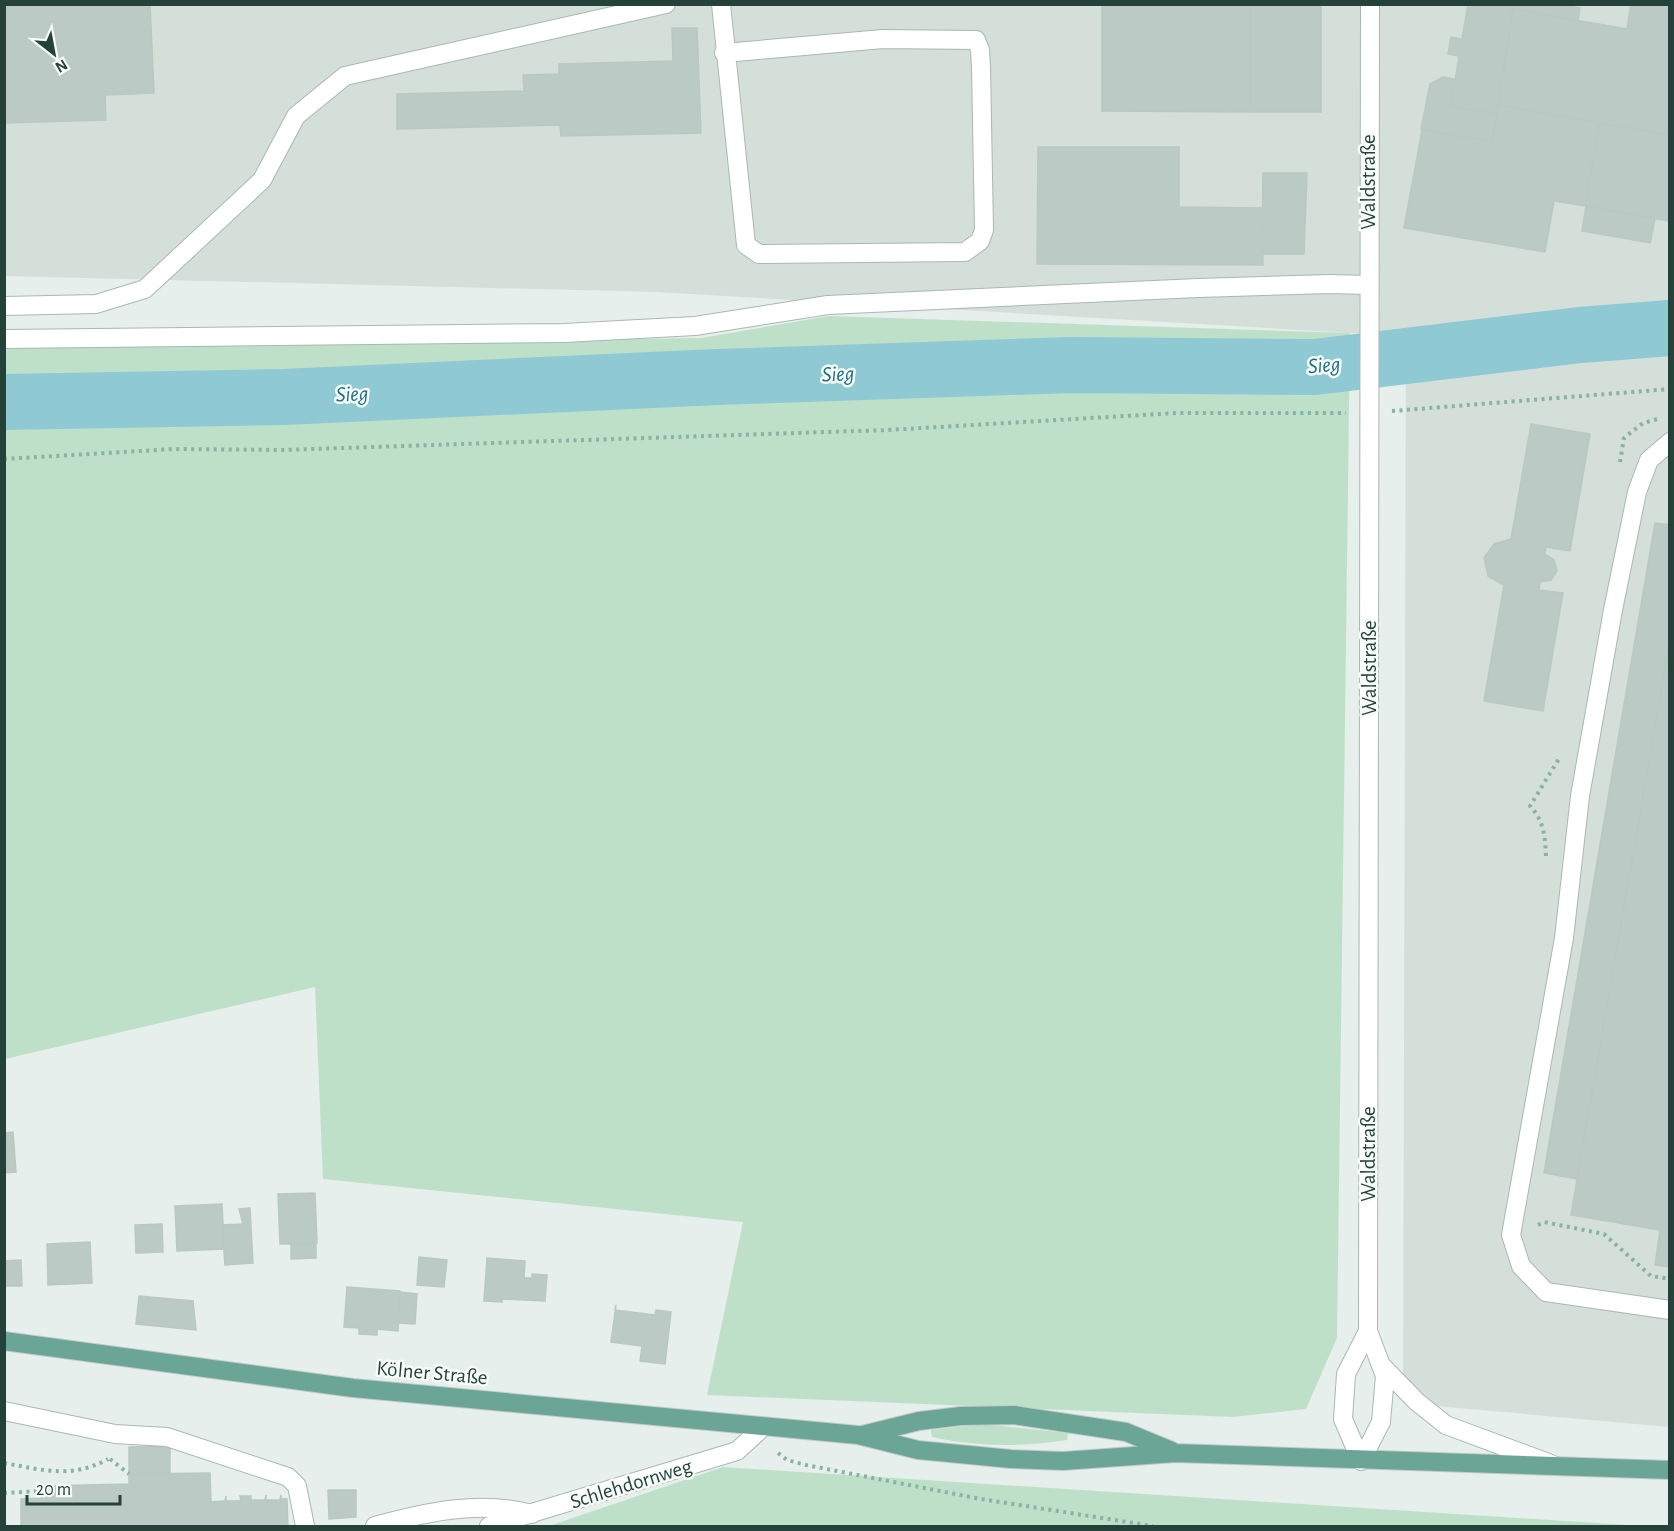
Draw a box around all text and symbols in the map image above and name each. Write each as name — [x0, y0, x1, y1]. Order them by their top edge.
north arrow — [24, 24, 84, 84]
text: N — [52, 56, 70, 76]
street label: Waldstraße — [1358, 134, 1379, 230]
water label: Sieg — [1307, 353, 1341, 377]
water label: Sieg — [821, 362, 855, 386]
water label: Sieg — [335, 382, 369, 406]
street label: Waldstraße — [1359, 620, 1380, 716]
street label: Waldstraße — [1358, 1106, 1379, 1202]
street label: Kölner Straße — [376, 1358, 488, 1388]
street label: Schlehdornweg — [568, 1455, 695, 1512]
scale bar — [27, 1468, 120, 1506]
text: 20 m — [36, 1481, 71, 1499]

